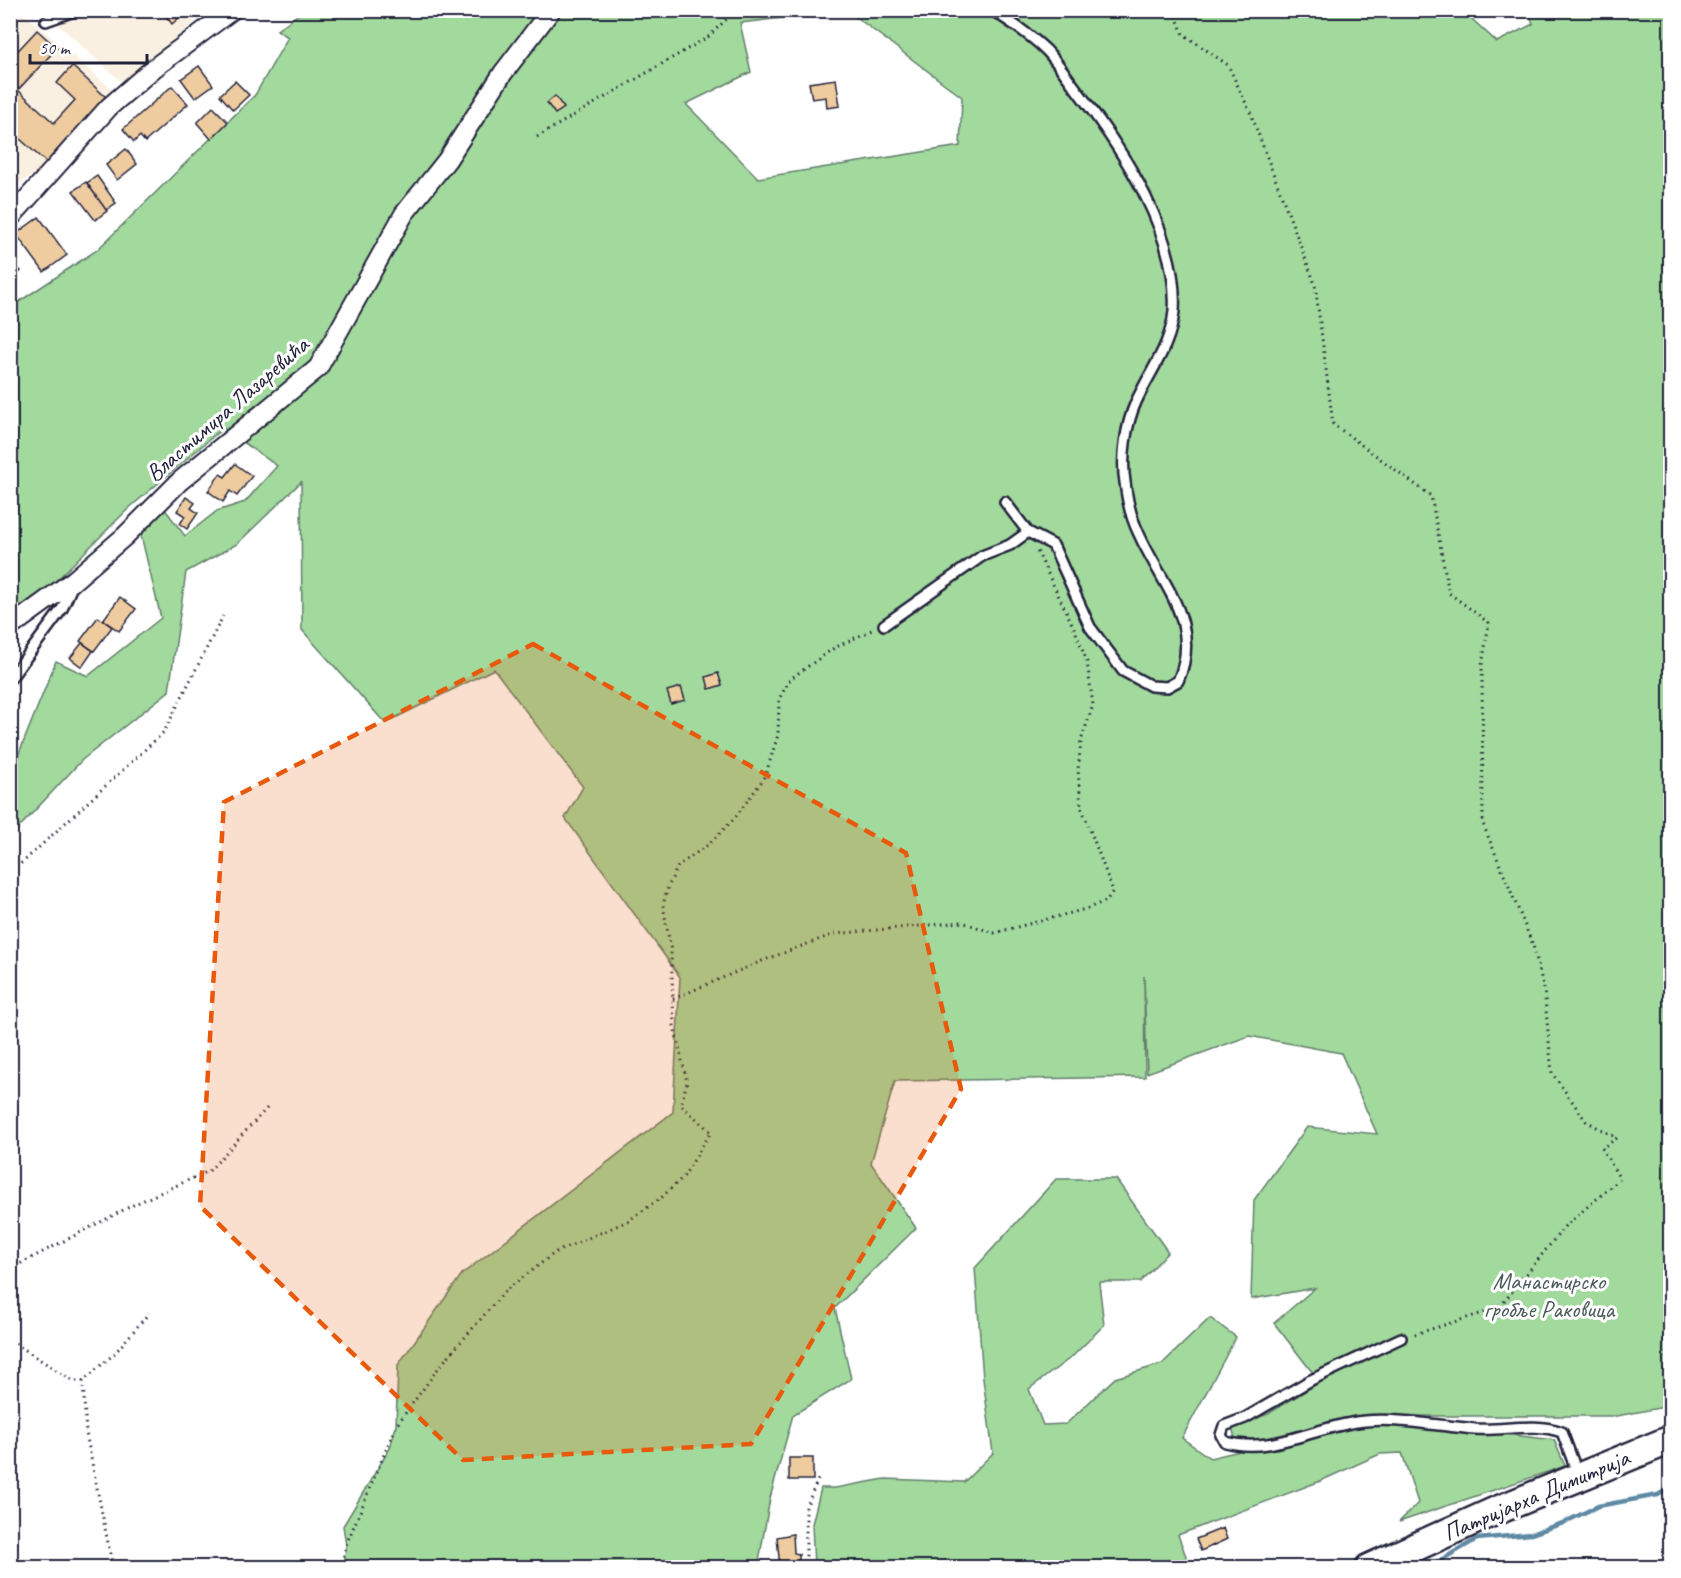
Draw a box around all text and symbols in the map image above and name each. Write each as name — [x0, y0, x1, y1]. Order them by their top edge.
scale bar — [30, 27, 147, 65]
text: 50 m — [39, 37, 72, 59]
street label: Властимира Лазаревића — [139, 329, 316, 488]
park label: Манастирско гробље Раковица — [1484, 1266, 1616, 1324]
street label: Патријарха Димитрија — [1438, 1442, 1635, 1548]

